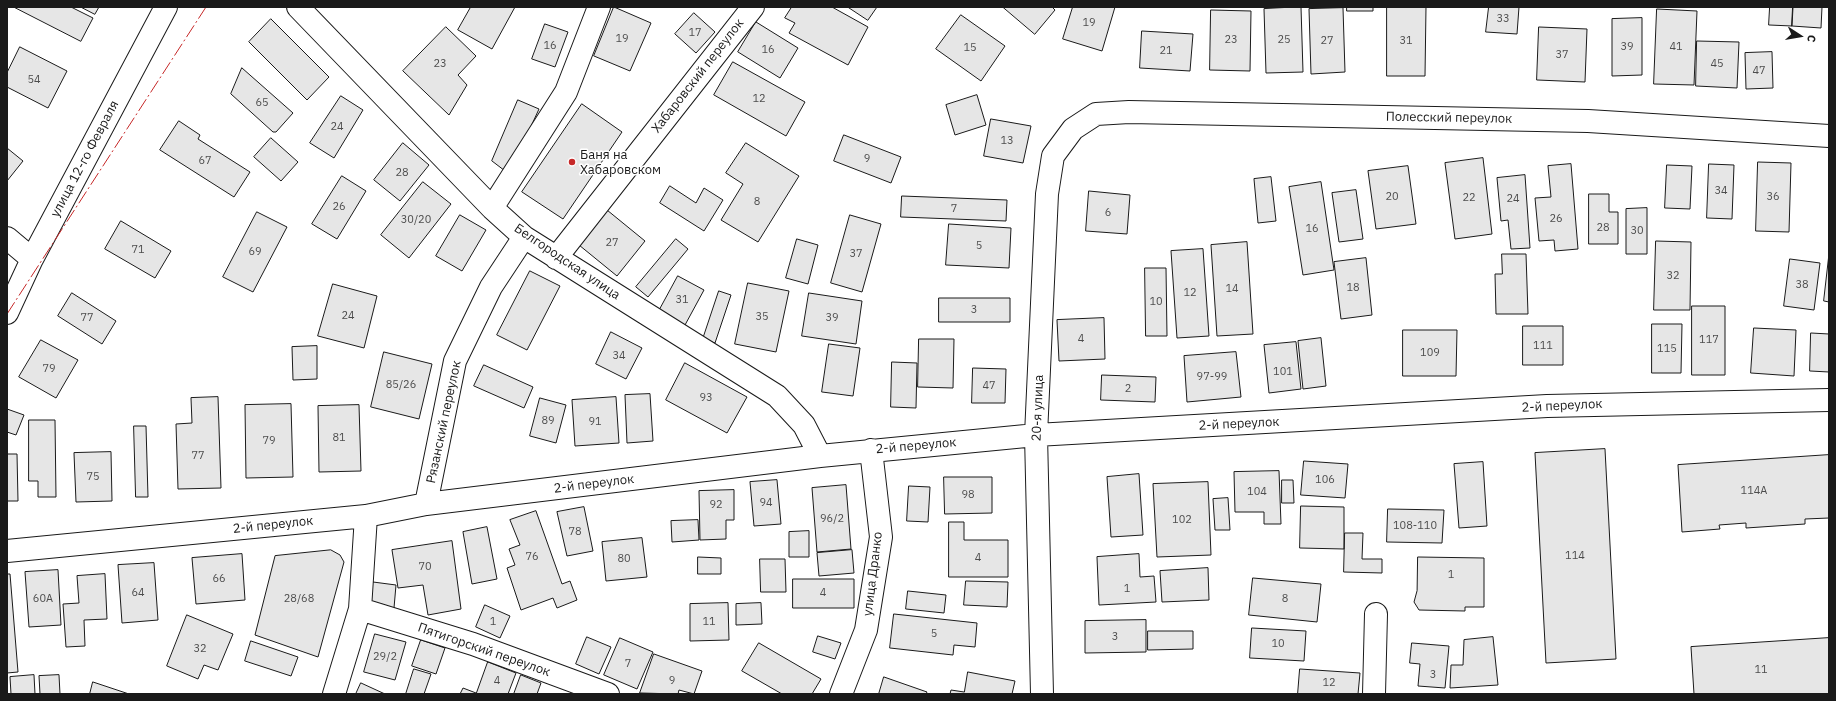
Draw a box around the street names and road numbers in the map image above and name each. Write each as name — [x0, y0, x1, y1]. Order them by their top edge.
street label: Хабаровский переулок — [649, 16, 747, 136]
street label: улица 12-го Февраля — [48, 98, 122, 220]
street label: Полесский переулок — [1386, 109, 1512, 127]
street label: Белгородская улица — [511, 221, 623, 303]
street label: Рязанский переулок — [423, 359, 465, 485]
street label: 20-я улица — [1029, 374, 1047, 442]
street label: 2-й переулок — [1521, 396, 1603, 416]
street label: 2-й переулок — [1198, 414, 1280, 434]
street label: 2-й переулок — [875, 435, 957, 457]
street label: 2-й переулок — [553, 471, 635, 497]
street label: 2-й переулок — [232, 513, 314, 537]
street label: улица Дранко — [860, 531, 886, 617]
street label: Пятигорский переулок — [416, 620, 552, 680]

